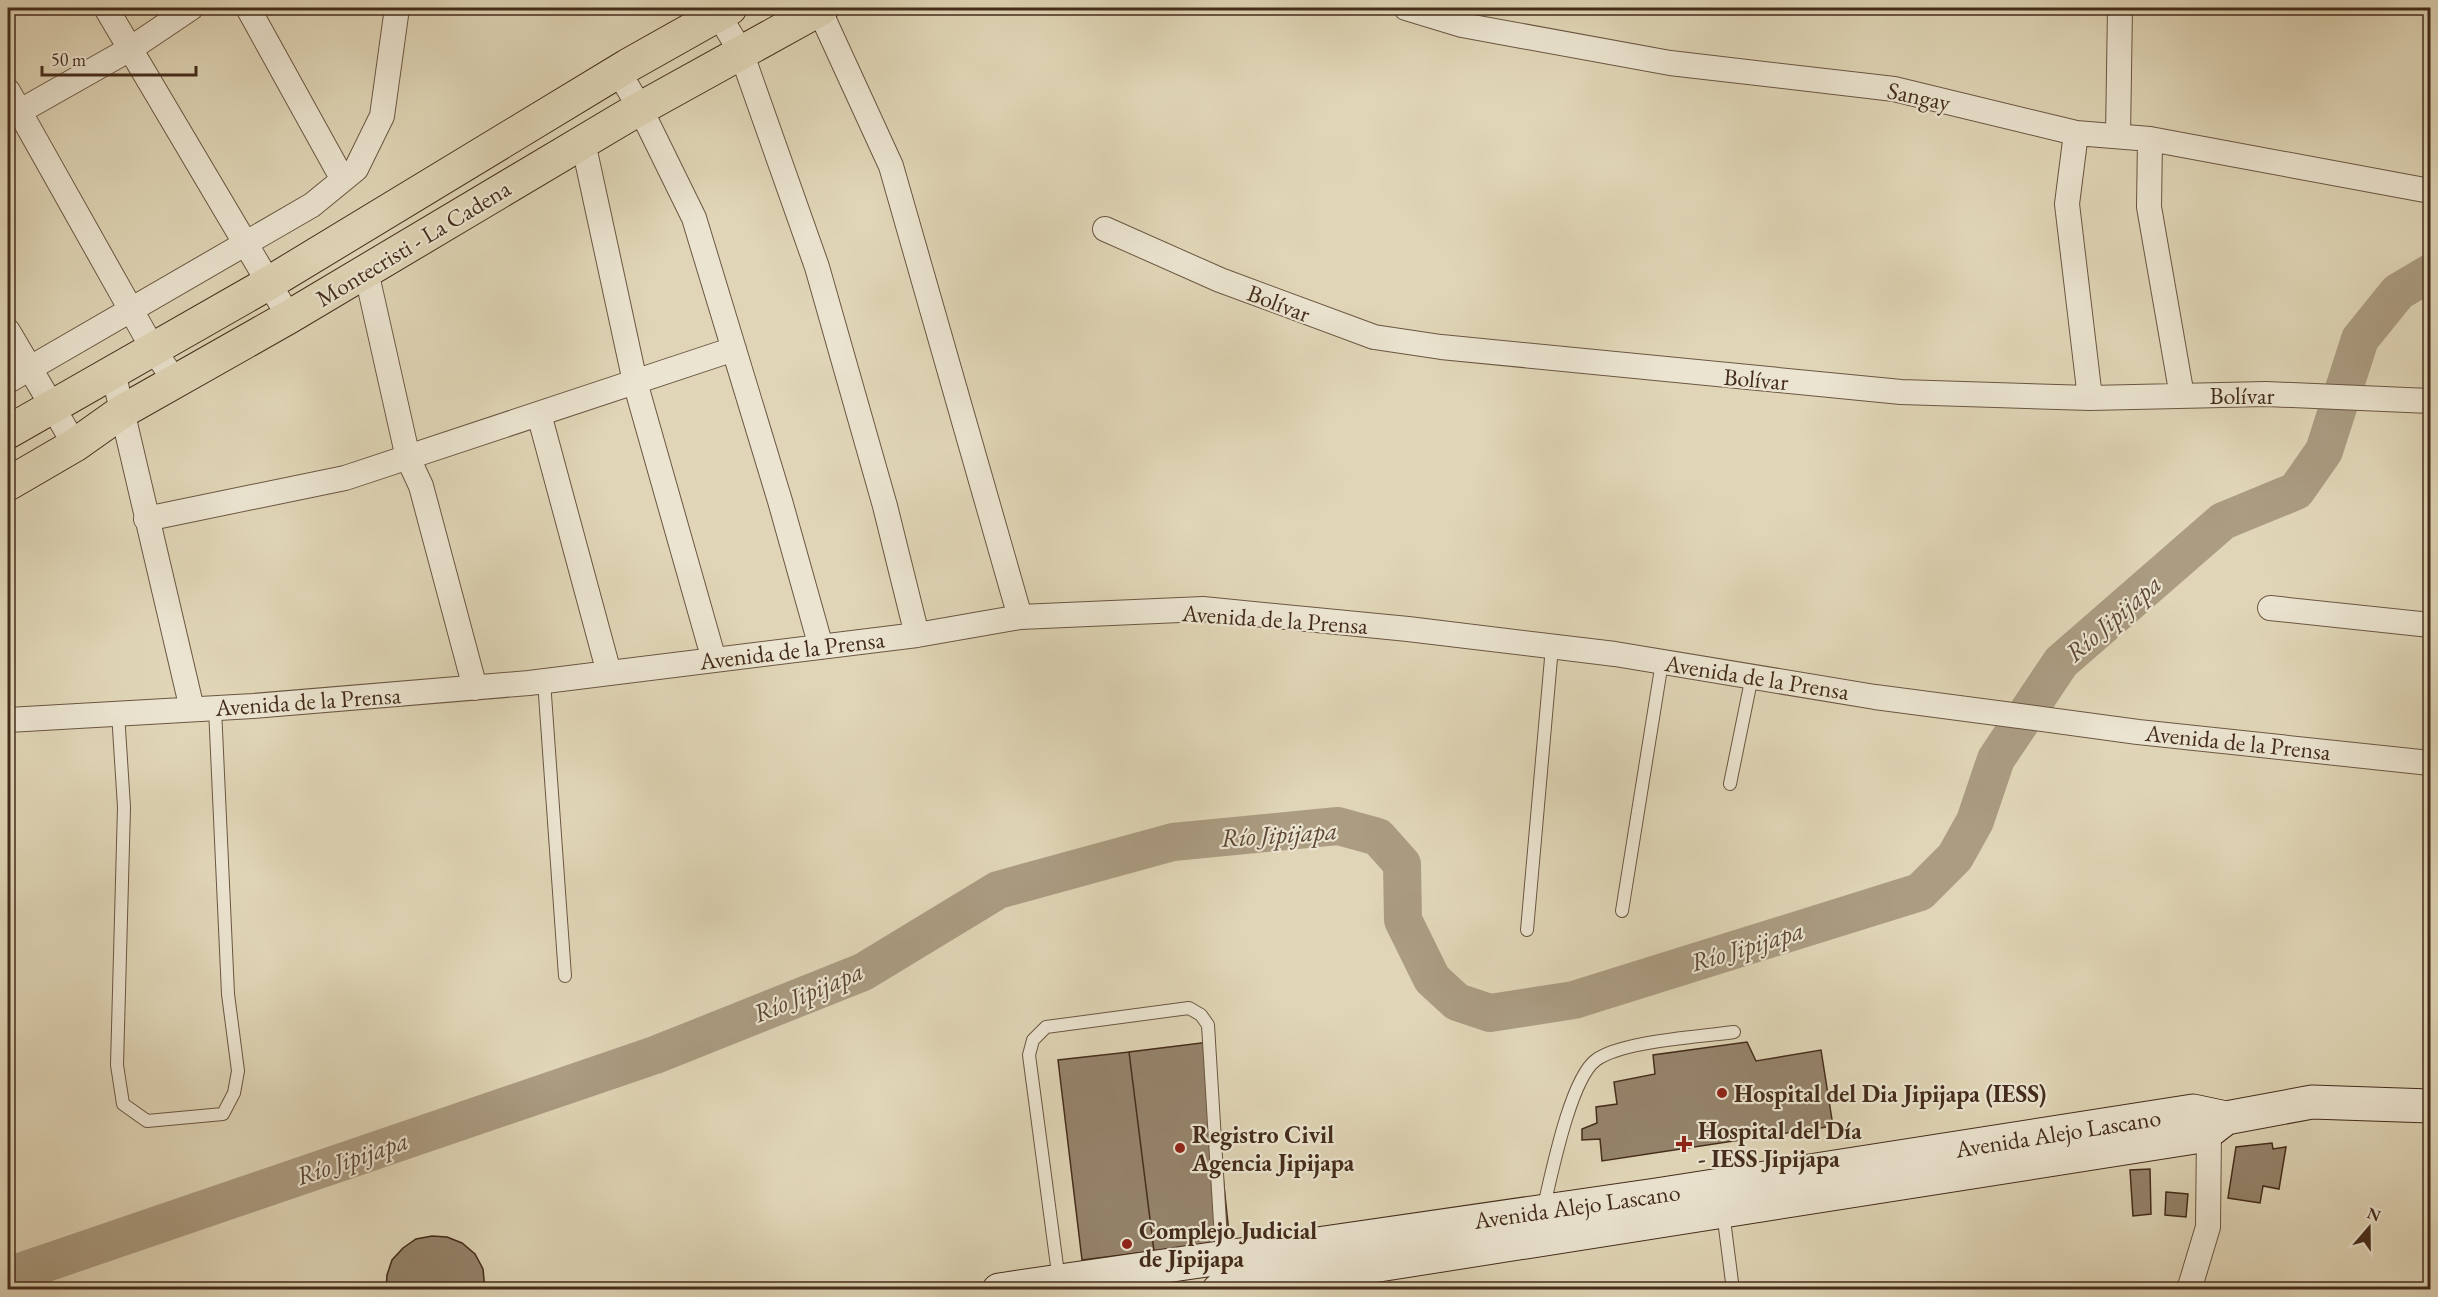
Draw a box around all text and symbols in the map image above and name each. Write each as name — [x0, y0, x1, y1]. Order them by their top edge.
scale bar — [42, 39, 196, 77]
text: 50 m — [51, 48, 86, 71]
street label: Sangay — [1885, 74, 1954, 118]
street label: Montecristi - La Cadena — [310, 172, 516, 313]
street label: Bolívar — [1243, 277, 1315, 329]
street label: Bolívar — [1722, 361, 1790, 397]
street label: Bolívar — [2210, 380, 2275, 411]
water label: Río Jipijapa — [2058, 567, 2168, 669]
street label: Avenida de la Prensa — [1180, 597, 1369, 641]
street label: Avenida de la Prensa — [697, 623, 887, 677]
street label: Avenida de la Prensa — [1662, 647, 1852, 707]
street label: Avenida de la Prensa — [213, 679, 402, 723]
street label: Avenida de la Prensa — [2143, 717, 2333, 767]
water label: Río Jipijapa — [1220, 813, 1338, 855]
water label: Río Jipijapa — [1686, 913, 1808, 979]
water label: Río Jipijapa — [748, 954, 868, 1030]
place label: Hospital del Dia Jipijapa (IESS) — [1734, 1078, 2046, 1110]
marker: Hospital del Dia Jipijapa (IESS) — [1715, 1086, 1729, 1100]
street label: Avenida Alejo Lascano — [1952, 1101, 2163, 1165]
place label: Hospital del Día - IESS Jipijapa — [1698, 1115, 1862, 1175]
place label: Registro Civil Agencia Jipijapa — [1191, 1119, 1355, 1179]
water label: Río Jipijapa — [291, 1123, 413, 1193]
marker: Hospital del Día - IESS Jipijapa — [1675, 1135, 1693, 1153]
marker: Registro Civil Agencia Jipijapa — [1173, 1141, 1187, 1155]
street label: Avenida Alejo Lascano — [1471, 1176, 1682, 1236]
north arrow — [2339, 1198, 2399, 1258]
text: N — [2364, 1202, 2384, 1226]
place label: Complejo Judicial de Jipijapa — [1139, 1215, 1317, 1275]
marker: Complejo Judicial de Jipijapa — [1120, 1237, 1134, 1251]

